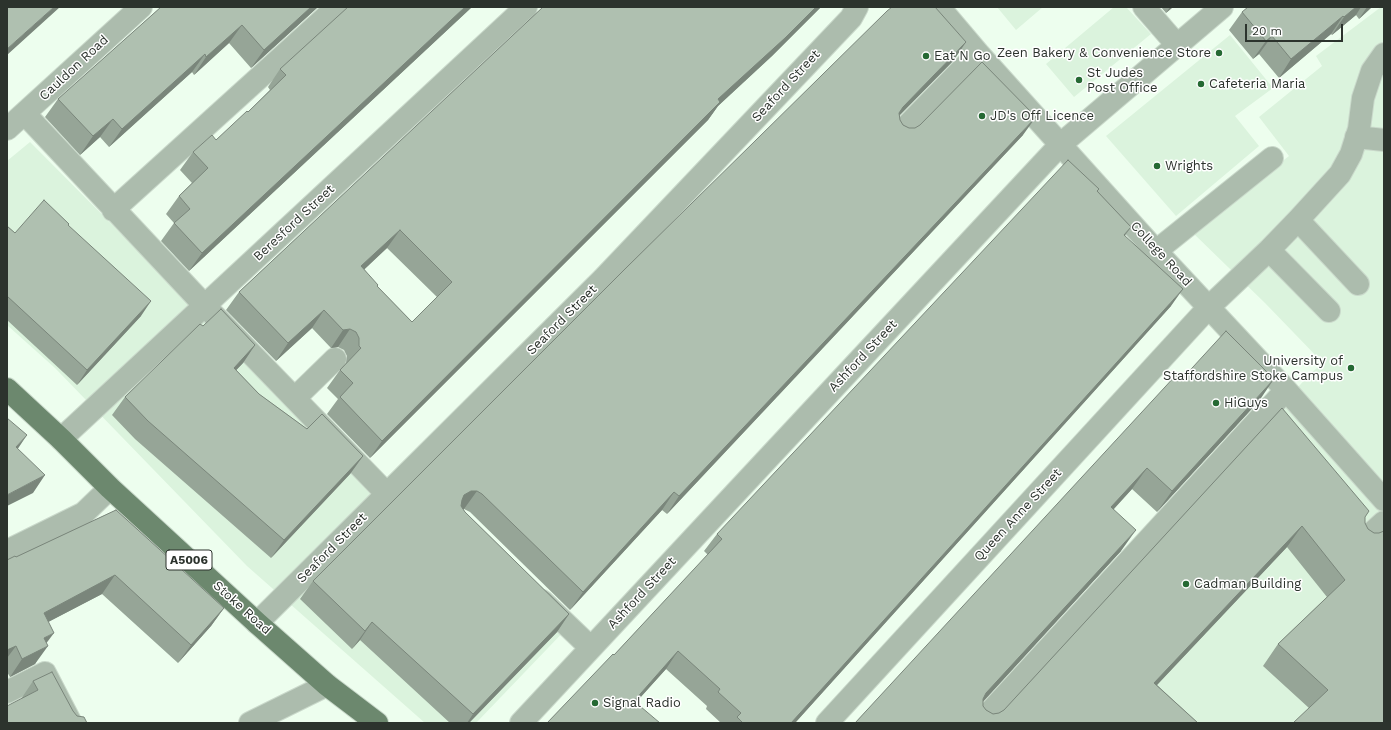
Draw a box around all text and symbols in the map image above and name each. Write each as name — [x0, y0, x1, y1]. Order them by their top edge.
scale bar — [1247, 16, 1345, 42]
text: 20 m — [1252, 24, 1282, 38]
street label: Cauldon Road — [36, 32, 112, 104]
place label: Zeen Bakery & Convenience Store — [997, 45, 1211, 61]
street label: Seaford Street — [749, 47, 823, 125]
place label: Eat N Go — [934, 48, 990, 64]
marker: Zeen Bakery & Convenience Store — [1214, 48, 1224, 58]
marker: Eat N Go — [921, 51, 931, 61]
place label: St Judes Post Office — [1087, 65, 1158, 96]
marker: St Judes Post Office — [1074, 75, 1084, 85]
place label: Cafeteria Maria — [1209, 76, 1305, 92]
marker: Cafeteria Maria — [1196, 79, 1206, 89]
place label: JD's Off Licence — [990, 108, 1094, 124]
marker: JD's Off Licence — [977, 111, 987, 121]
place label: Wrights — [1165, 158, 1213, 174]
marker: Wrights — [1152, 161, 1162, 171]
street label: Beresford Street — [250, 181, 338, 265]
street label: College Road — [1127, 218, 1195, 290]
street label: Seaford Street — [524, 282, 600, 358]
street label: Ashford Street — [826, 317, 900, 395]
place label: University of Staffordshire Stoke Campus — [1163, 353, 1343, 384]
marker: University of Staffordshire Stoke Campus — [1346, 363, 1356, 373]
place label: HiGuys — [1224, 395, 1268, 411]
marker: HiGuys — [1211, 398, 1221, 408]
street label: Queen Anne Street — [971, 465, 1065, 565]
street label: Seaford Street — [294, 510, 370, 586]
road number: A5006 — [166, 550, 212, 570]
street label: Ashford Street — [605, 554, 679, 632]
place label: Cadman Building — [1194, 576, 1301, 592]
street label: Stoke Road — [210, 578, 274, 638]
marker: Cadman Building — [1181, 579, 1191, 589]
place label: Signal Radio — [603, 695, 681, 711]
marker: Signal Radio — [590, 698, 600, 708]

